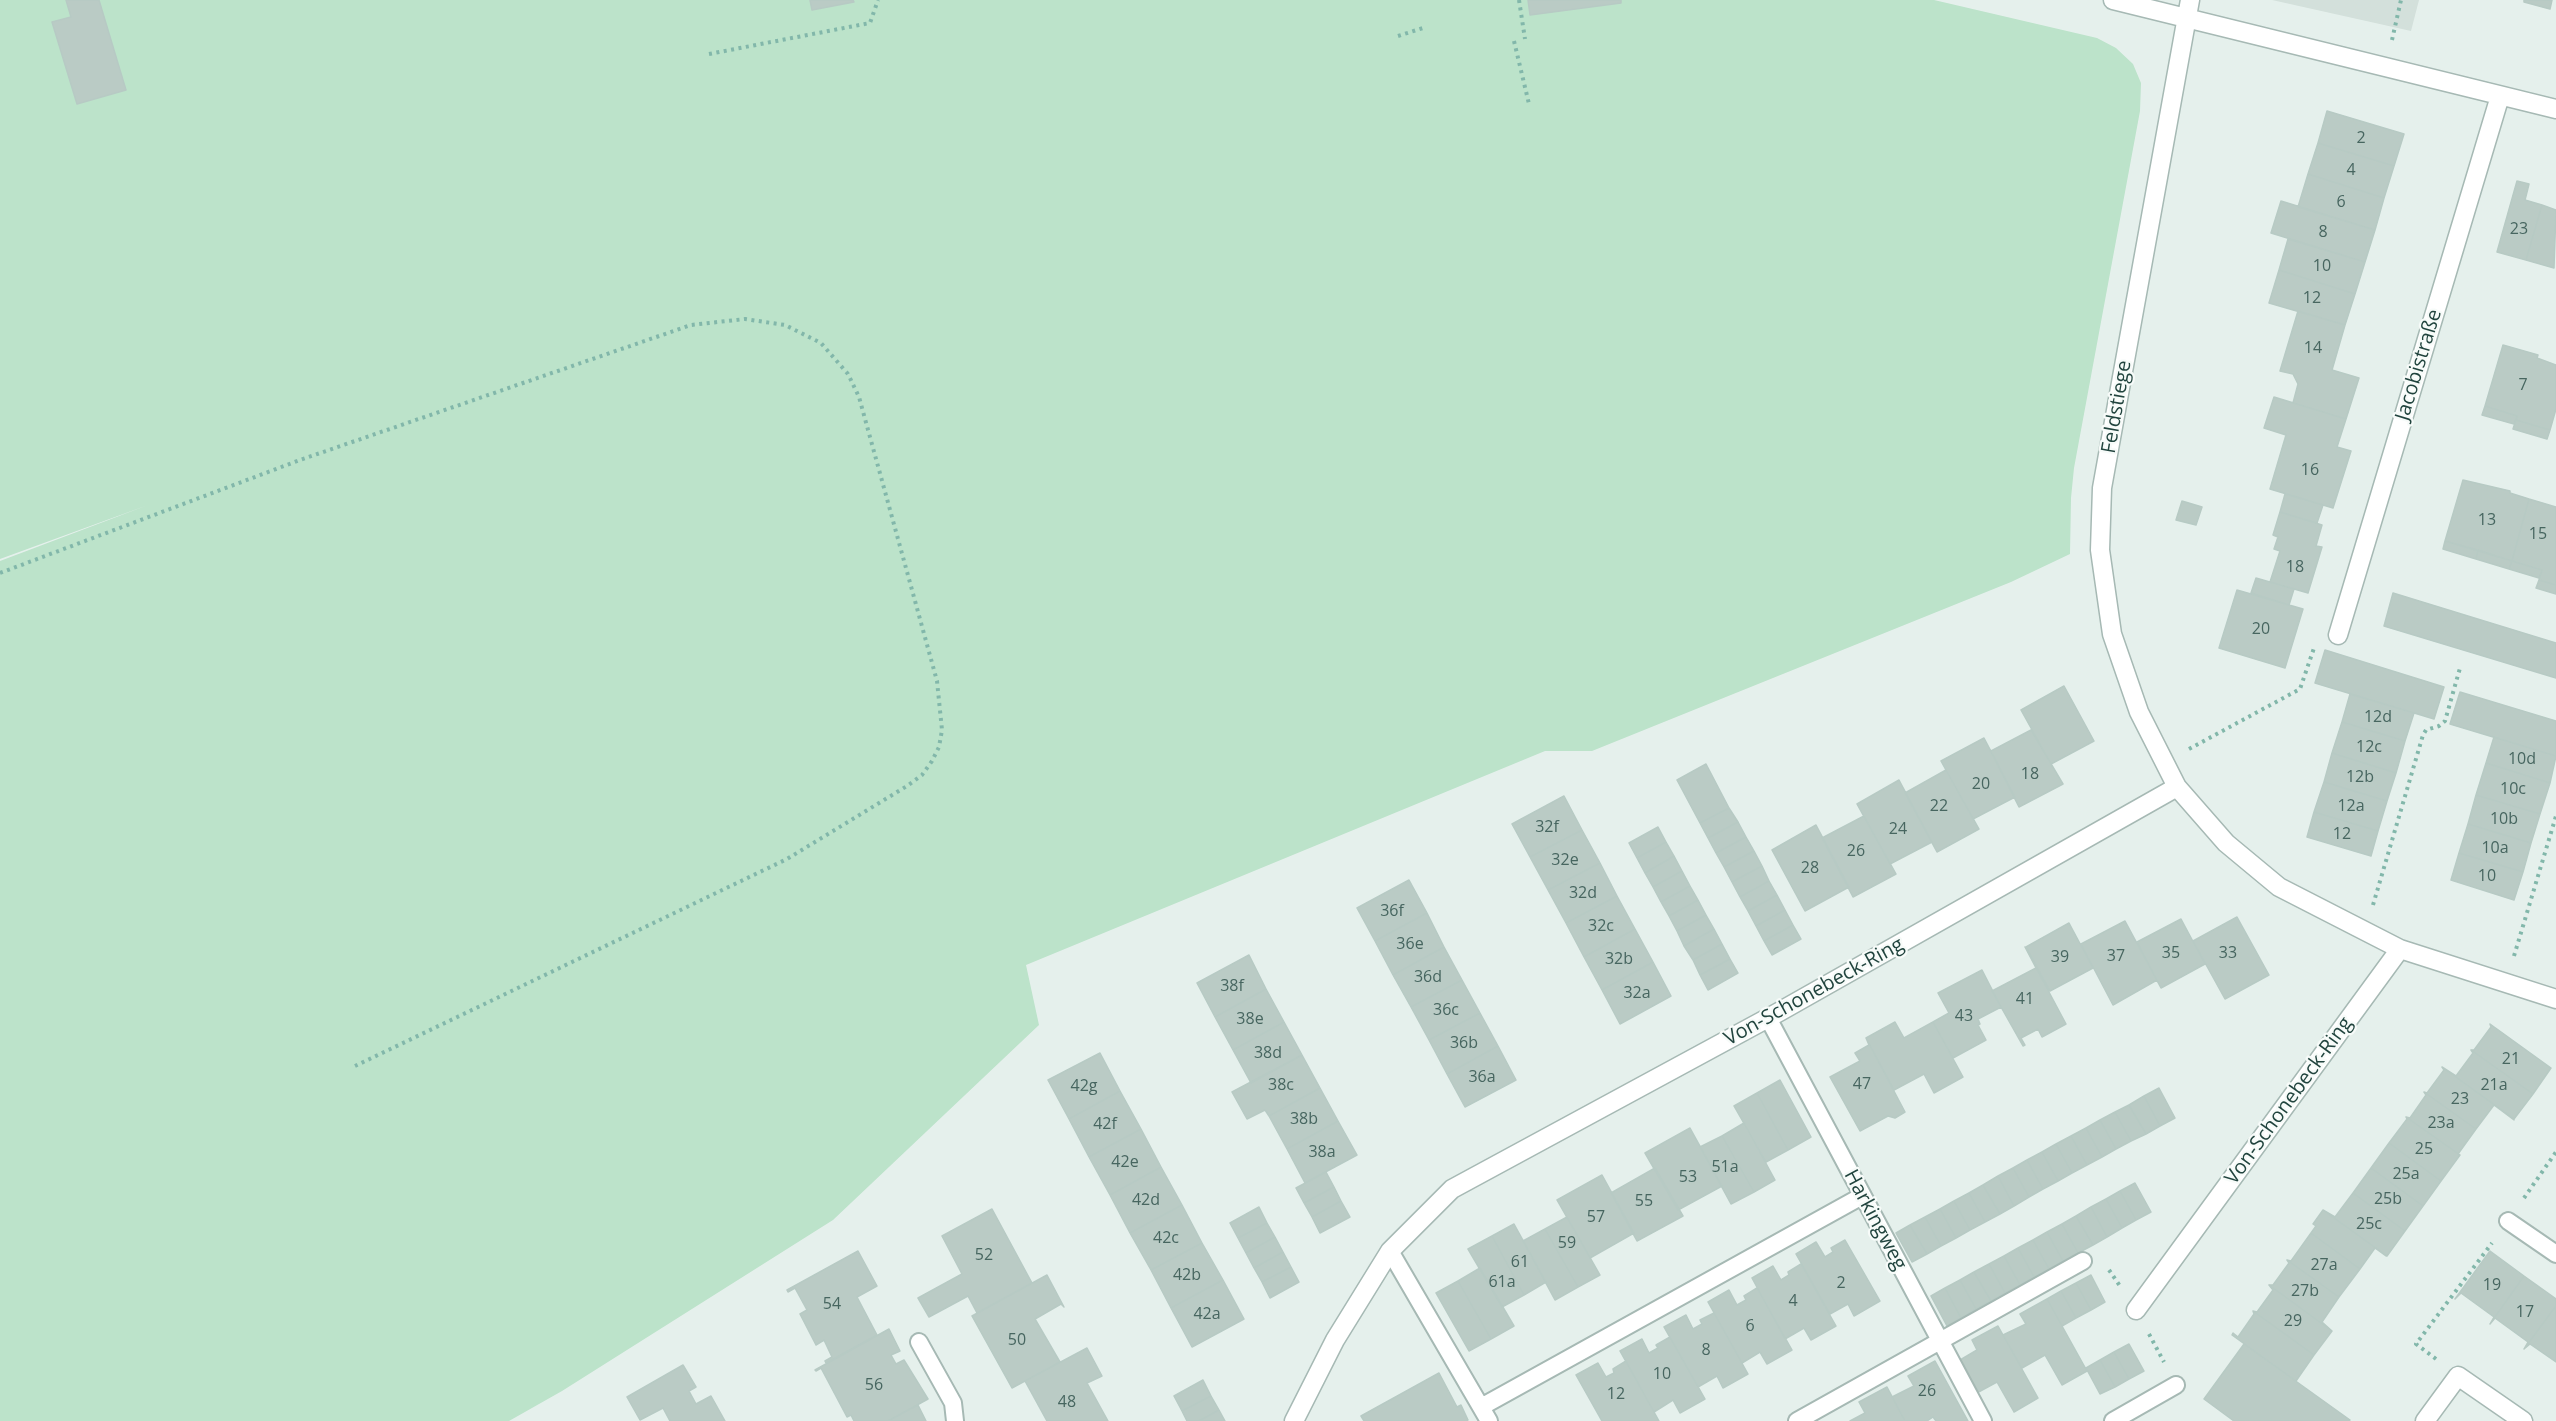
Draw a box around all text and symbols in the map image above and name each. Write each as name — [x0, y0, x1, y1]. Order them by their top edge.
house number: 2 — [2356, 128, 2366, 148]
house number: 4 — [2346, 160, 2356, 180]
house number: 6 — [2336, 192, 2346, 212]
house number: 23 — [2510, 219, 2528, 239]
house number: 8 — [2318, 222, 2328, 242]
house number: 10 — [2313, 256, 2331, 276]
house number: 12 — [2303, 288, 2321, 308]
street label: Jacobistraße — [2391, 306, 2447, 424]
house number: 14 — [2304, 338, 2322, 358]
street label: Feldstiege — [2097, 359, 2137, 455]
house number: 7 — [2518, 375, 2528, 395]
house number: 16 — [2301, 460, 2319, 480]
house number: 13 — [2478, 510, 2496, 530]
house number: 15 — [2529, 524, 2547, 544]
house number: 18 — [2286, 557, 2304, 577]
house number: 20 — [2252, 619, 2270, 639]
house number: 12d — [2364, 707, 2392, 727]
house number: 12c — [2356, 737, 2382, 757]
house number: 10d — [2508, 749, 2536, 769]
house number: 18 — [2021, 764, 2039, 784]
house number: 12b — [2346, 767, 2374, 787]
house number: 20 — [1972, 774, 1990, 794]
house number: 10c — [2500, 779, 2526, 799]
house number: 22 — [1930, 796, 1948, 816]
house number: 12a — [2337, 796, 2365, 816]
house number: 10b — [2490, 809, 2518, 829]
house number: 32f — [1535, 817, 1559, 837]
house number: 24 — [1889, 819, 1907, 839]
house number: 12 — [2333, 824, 2351, 844]
house number: 10a — [2481, 838, 2509, 858]
house number: 26 — [1847, 841, 1865, 861]
house number: 32e — [1551, 850, 1579, 870]
house number: 28 — [1801, 858, 1819, 878]
house number: 10 — [2478, 866, 2496, 886]
house number: 32d — [1569, 883, 1597, 903]
house number: 36f — [1380, 901, 1404, 921]
house number: 32c — [1588, 916, 1614, 936]
street label: Von-Schonebeck-Ring — [1720, 933, 1908, 1051]
house number: 36e — [1396, 934, 1424, 954]
house number: 35 — [2162, 943, 2180, 963]
house number: 33 — [2219, 943, 2237, 963]
house number: 37 — [2107, 946, 2125, 966]
house number: 39 — [2051, 947, 2069, 967]
house number: 32b — [1605, 949, 1633, 969]
house number: 36d — [1414, 967, 1442, 987]
house number: 38f — [1220, 976, 1244, 996]
house number: 32a — [1623, 983, 1651, 1003]
house number: 41 — [2016, 989, 2034, 1009]
house number: 36c — [1433, 1000, 1459, 1020]
house number: 43 — [1955, 1006, 1973, 1026]
house number: 38e — [1236, 1009, 1264, 1029]
street label: Von-Schonebeck-Ring — [2220, 1012, 2358, 1190]
house number: 36b — [1450, 1033, 1478, 1053]
house number: 38d — [1254, 1043, 1282, 1063]
house number: 21 — [2502, 1049, 2520, 1069]
house number: 36a — [1468, 1067, 1496, 1087]
house number: 47 — [1853, 1074, 1871, 1094]
house number: 38c — [1268, 1075, 1294, 1095]
house number: 21a — [2480, 1075, 2508, 1095]
house number: 42g — [1071, 1076, 1097, 1096]
house number: 23 — [2451, 1089, 2469, 1109]
house number: 38b — [1290, 1109, 1318, 1129]
house number: 23a — [2427, 1113, 2455, 1133]
house number: 42f — [1093, 1114, 1117, 1134]
house number: 25 — [2415, 1139, 2433, 1159]
house number: 38a — [1308, 1142, 1336, 1162]
house number: 42e — [1111, 1152, 1139, 1172]
house number: 51a — [1711, 1157, 1739, 1177]
house number: 25a — [2392, 1164, 2420, 1184]
street label: Harkingweg — [1839, 1166, 1911, 1274]
house number: 53 — [1679, 1167, 1697, 1187]
house number: 25b — [2374, 1189, 2402, 1209]
house number: 42d — [1132, 1190, 1160, 1210]
house number: 55 — [1635, 1191, 1653, 1211]
house number: 57 — [1587, 1207, 1605, 1227]
house number: 25c — [2356, 1214, 2382, 1234]
house number: 42c — [1153, 1228, 1179, 1248]
house number: 59 — [1558, 1233, 1576, 1253]
house number: 52 — [975, 1245, 993, 1265]
house number: 61 — [1511, 1252, 1529, 1272]
house number: 27a — [2310, 1255, 2338, 1275]
house number: 42b — [1173, 1265, 1201, 1285]
house number: 61a — [1488, 1272, 1516, 1292]
house number: 2 — [1836, 1273, 1846, 1293]
house number: 19 — [2483, 1275, 2501, 1295]
house number: 27b — [2291, 1281, 2319, 1301]
house number: 4 — [1788, 1291, 1798, 1311]
house number: 54 — [823, 1294, 841, 1314]
house number: 17 — [2516, 1302, 2534, 1322]
house number: 42a — [1193, 1304, 1221, 1324]
house number: 29 — [2284, 1311, 2302, 1331]
house number: 6 — [1745, 1316, 1755, 1336]
house number: 50 — [1008, 1330, 1026, 1350]
house number: 8 — [1701, 1340, 1711, 1360]
house number: 10 — [1653, 1364, 1671, 1384]
house number: 56 — [865, 1375, 883, 1395]
house number: 26 — [1918, 1381, 1936, 1401]
house number: 12 — [1607, 1384, 1625, 1404]
house number: 48 — [1058, 1392, 1076, 1412]

